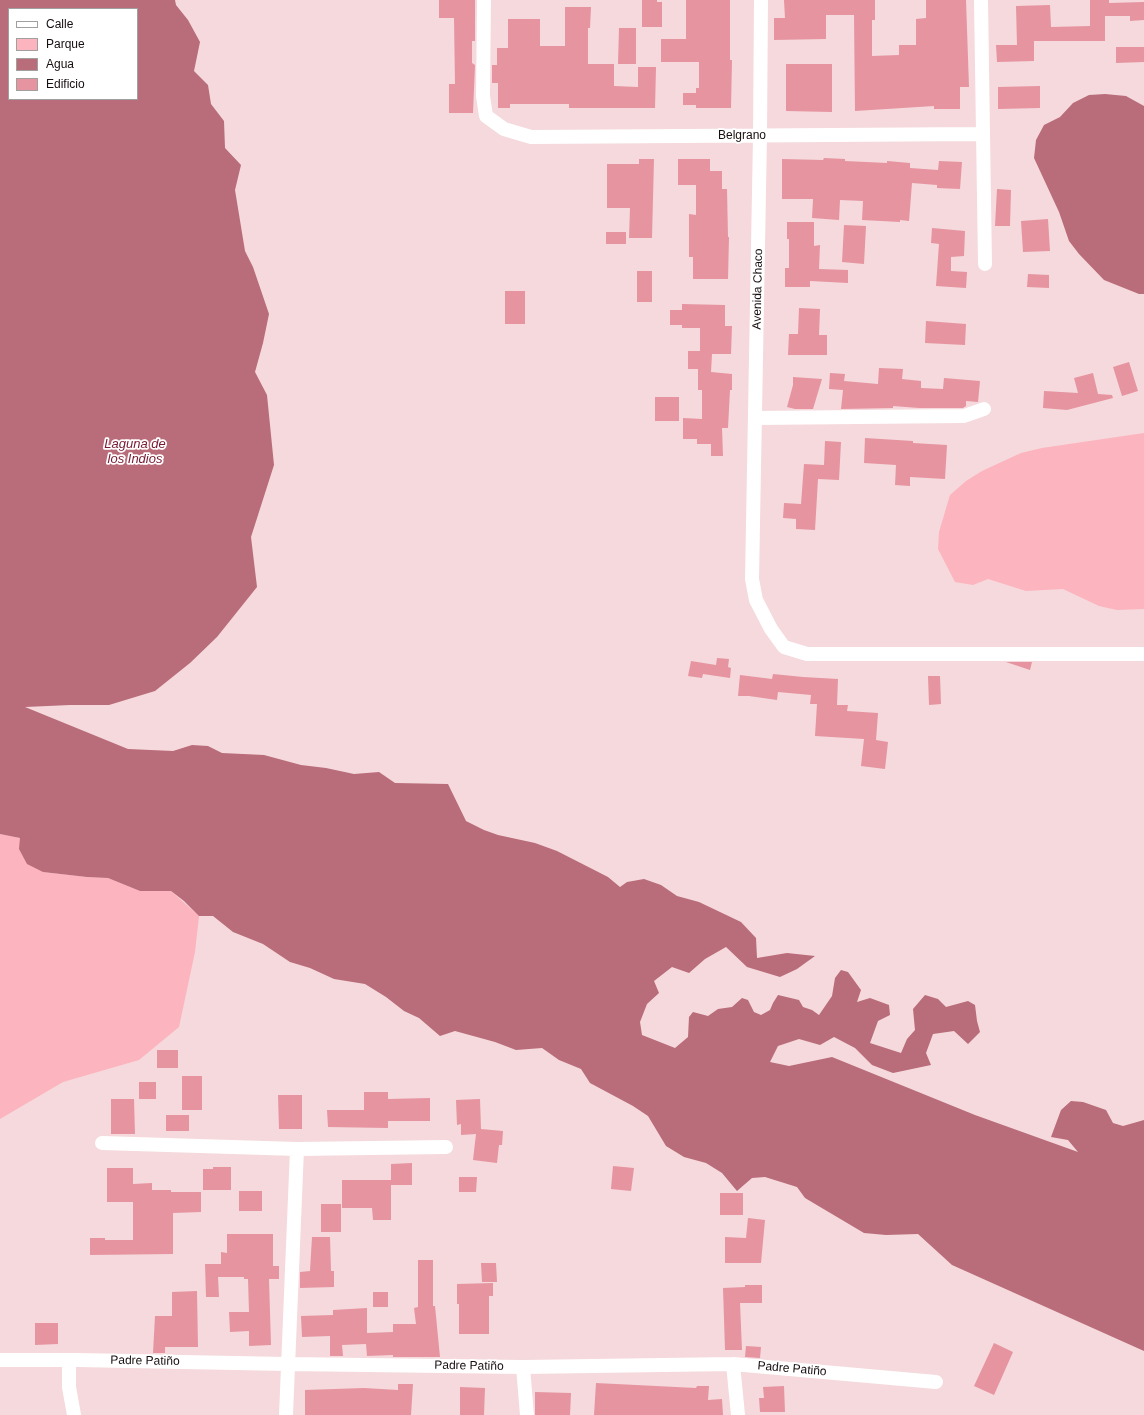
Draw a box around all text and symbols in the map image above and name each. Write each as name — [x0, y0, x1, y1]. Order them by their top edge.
legend — [8, 8, 138, 100]
text: Calle — [46, 17, 73, 31]
text: Parque — [46, 37, 85, 51]
text: Agua — [46, 57, 74, 71]
text: Edificio — [46, 77, 85, 91]
street label: Belgrano — [718, 129, 766, 143]
street label: Avenida Chaco — [750, 248, 766, 330]
water label: Laguna de los Indios — [104, 436, 166, 467]
street label: Padre Patiño — [110, 1353, 180, 1369]
street label: Padre Patiño — [434, 1358, 504, 1374]
street label: Padre Patiño — [757, 1359, 827, 1379]

